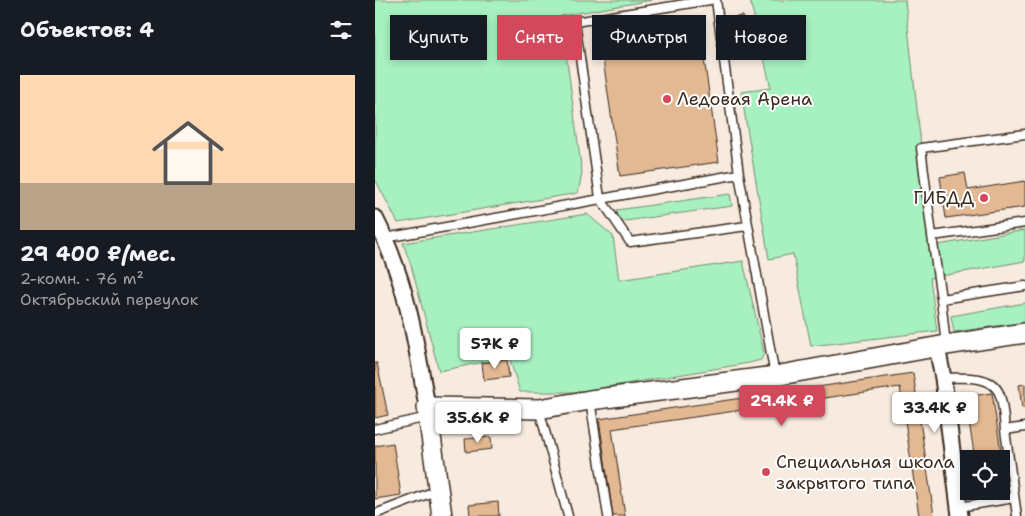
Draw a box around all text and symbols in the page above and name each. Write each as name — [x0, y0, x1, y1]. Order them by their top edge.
chip: Купить — [390, 15, 487, 60]
chip: Снять — [497, 15, 582, 60]
chip: Фильтры — [592, 15, 706, 60]
chip: Новое — [716, 15, 806, 60]
text: Объектов: 4 — [20, 16, 154, 44]
icon: filters — [327, 16, 355, 44]
place label: Ледовая Арена — [677, 87, 812, 111]
marker: Ледовая Арена — [661, 93, 673, 105]
icon: home — [143, 108, 233, 198]
place label: ГИБДД — [913, 186, 974, 210]
marker: ГИБДД — [978, 192, 990, 204]
text: 29 400 ₽/мес. — [20, 240, 176, 268]
text: 2-комн. · 76 m² — [20, 268, 144, 289]
text: Октябрьский переулок — [20, 289, 198, 310]
pin: 57K ₽ — [460, 328, 530, 370]
text: 57K ₽ — [471, 333, 519, 354]
pin: 29.4K ₽ — [736, 384, 828, 427]
text: 29.4K ₽ — [750, 390, 814, 411]
pin: 33.4K ₽ — [889, 392, 981, 434]
text: 33.4K ₽ — [903, 397, 967, 418]
pin: 35.6K ₽ — [432, 402, 524, 444]
text: 35.6K ₽ — [446, 407, 510, 428]
place label: Специальная школа закрытого типа — [776, 450, 955, 495]
map controls — [960, 450, 1010, 500]
button: locate — [960, 450, 1010, 500]
marker: Специальная школа закрытого типа — [760, 466, 772, 478]

